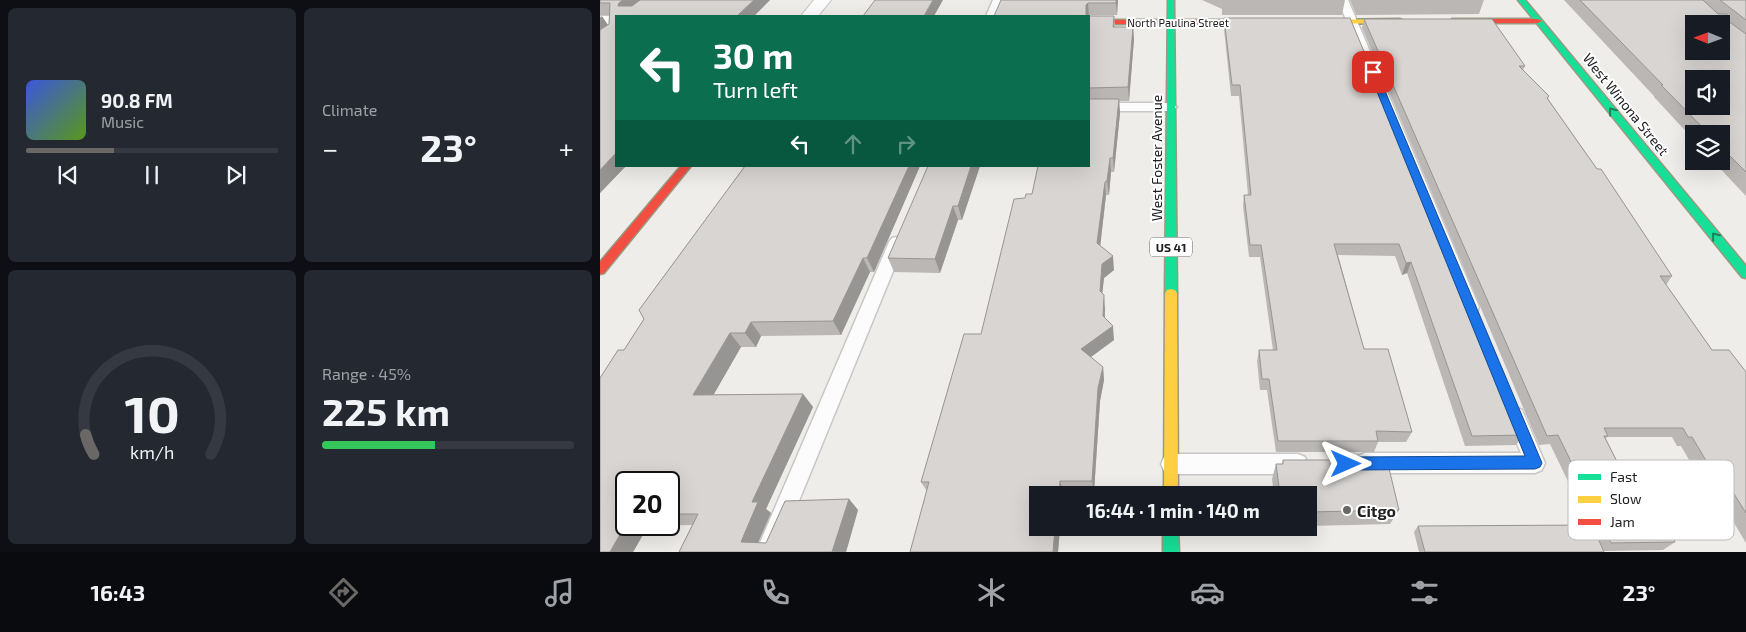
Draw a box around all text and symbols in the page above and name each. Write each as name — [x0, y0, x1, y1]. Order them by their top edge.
north arrow — [1685, 15, 1730, 60]
map controls — [1685, 15, 1730, 170]
street label: North Paulina Street — [1127, 16, 1229, 29]
text: 30 m — [713, 34, 793, 76]
icon: left — [630, 35, 695, 100]
street label: West Winona Street — [1580, 49, 1672, 159]
pin — [1352, 51, 1394, 93]
icon: arrive — [1359, 58, 1387, 86]
button: sound — [1685, 70, 1730, 115]
text: Turn left — [713, 76, 798, 102]
text: 90.8 FM — [101, 89, 173, 112]
street label: West Foster Avenue — [1148, 95, 1165, 221]
text: Climate — [322, 100, 377, 119]
one-way arrow — [1608, 107, 1617, 116]
text: Music — [101, 112, 144, 131]
text: 23° — [420, 124, 477, 170]
button: layers — [1685, 125, 1730, 170]
icon: left — [786, 130, 814, 158]
icon: ahead — [839, 130, 867, 158]
icon: right — [892, 130, 920, 158]
text: − — [322, 131, 338, 165]
text: + — [559, 131, 574, 165]
icon: previous — [54, 161, 82, 189]
icon: pause — [138, 161, 166, 189]
icon: next — [222, 161, 250, 189]
one-way arrow — [1712, 233, 1721, 242]
road number: US 41 — [1150, 238, 1192, 256]
text: Range · 45% — [322, 364, 411, 383]
text: 10 — [124, 381, 180, 443]
text: 225 km — [322, 388, 450, 434]
position arrow — [1319, 437, 1371, 489]
text: km/h — [130, 441, 174, 463]
legend — [1568, 460, 1734, 540]
text: Fast — [1610, 468, 1637, 485]
speed limit sign: 20 — [615, 471, 680, 536]
text: Slow — [1610, 490, 1642, 507]
text: 16:44 · 1 min · 140 m — [1086, 499, 1260, 522]
place label: Citgo — [1357, 501, 1396, 520]
marker: Citgo — [1341, 504, 1353, 516]
text: Jam — [1610, 513, 1635, 530]
icon: directions — [326, 575, 361, 610]
icon: music — [542, 575, 577, 610]
icon: phone — [758, 575, 793, 610]
icon: climate — [974, 575, 1009, 610]
icon: car — [1190, 575, 1225, 610]
icon: filters — [1407, 575, 1442, 610]
text: 16:43 — [91, 579, 145, 605]
text: 23° — [1623, 579, 1655, 605]

